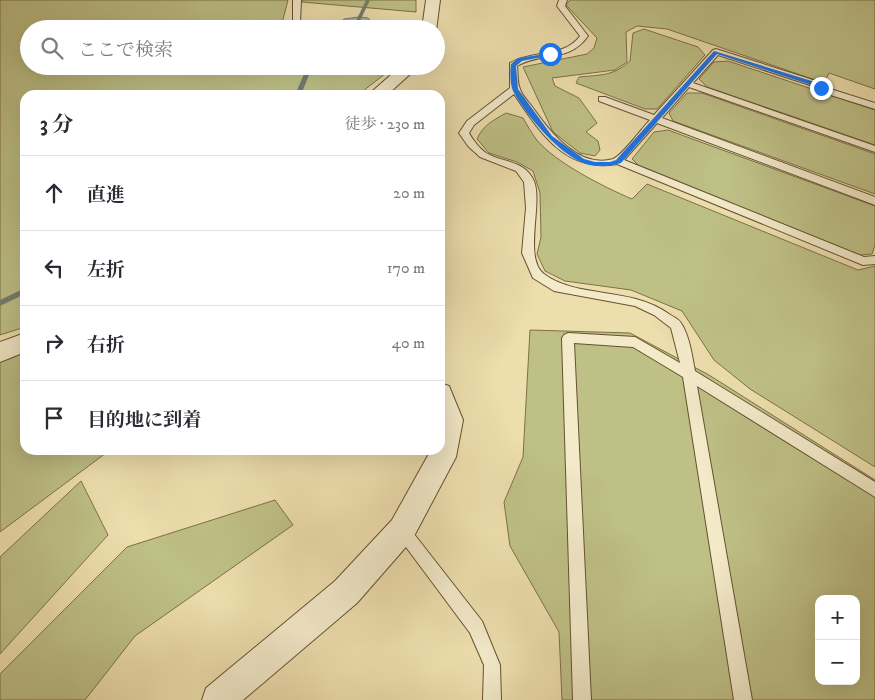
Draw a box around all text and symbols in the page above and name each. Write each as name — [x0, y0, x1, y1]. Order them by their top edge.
search box — [20, 20, 445, 75]
icon: search — [38, 34, 66, 62]
text: ここで検索 — [78, 39, 173, 62]
route start — [539, 43, 562, 66]
route end — [810, 77, 833, 100]
text: 3 分 — [40, 112, 73, 138]
text: 徒歩 · 230 m — [344, 114, 425, 134]
icon: ahead — [40, 179, 68, 207]
text: 20 m — [393, 183, 425, 203]
text: 直進 — [87, 184, 125, 207]
icon: left — [40, 254, 68, 282]
text: 170 m — [387, 258, 425, 278]
text: 左折 — [87, 259, 125, 282]
icon: right — [40, 329, 68, 357]
text: 40 m — [392, 333, 425, 353]
text: 右折 — [87, 334, 125, 357]
icon: arrive — [40, 404, 68, 432]
text: 目的地に到着 — [87, 409, 201, 432]
map controls — [815, 595, 860, 685]
button: + — [815, 595, 860, 640]
button: − — [815, 640, 860, 685]

